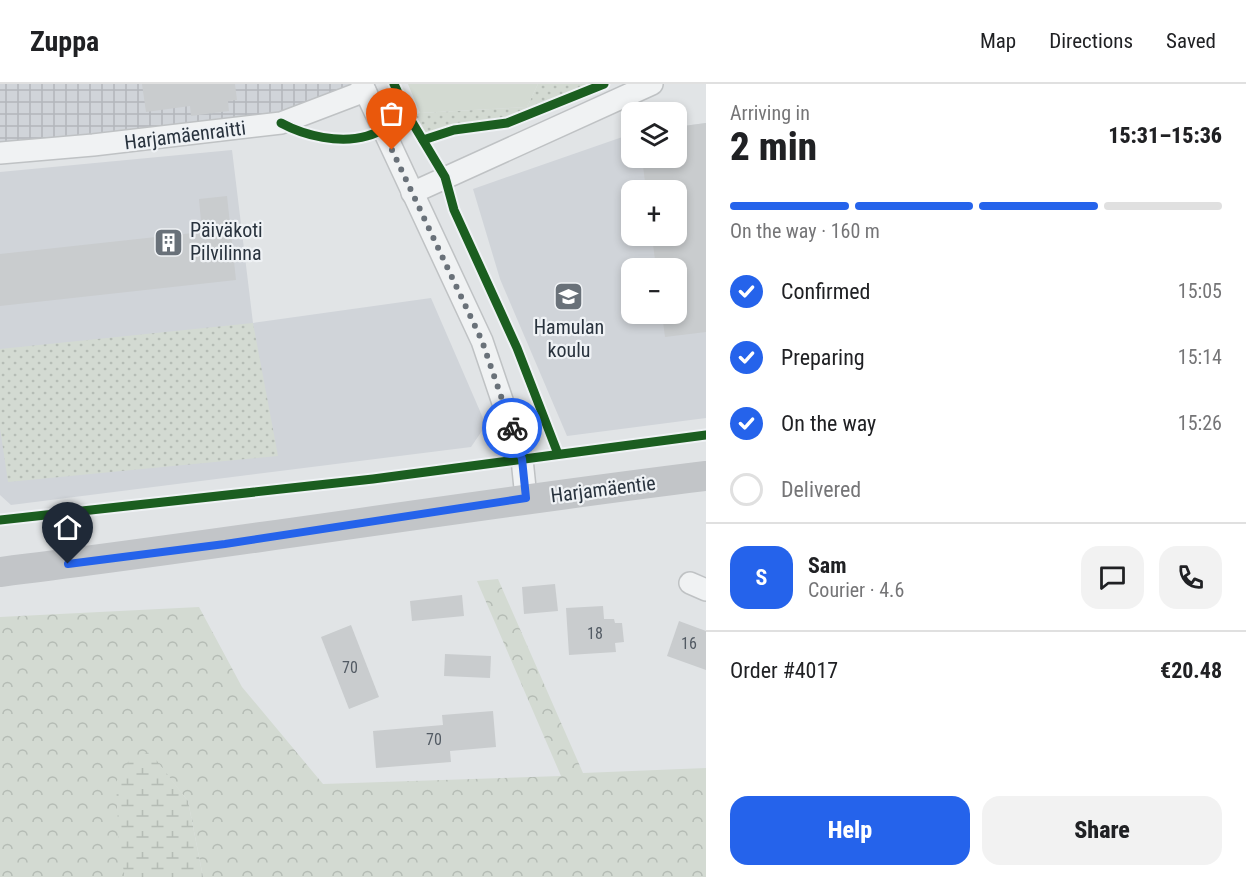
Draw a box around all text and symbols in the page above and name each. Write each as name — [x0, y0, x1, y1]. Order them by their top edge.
text: Zuppa — [30, 25, 99, 58]
text: Map — [980, 29, 1016, 53]
text: Directions — [1049, 29, 1133, 53]
text: Saved — [1166, 29, 1216, 53]
pin — [366, 88, 417, 150]
icon: bag — [375, 97, 408, 130]
text: Arriving in — [730, 101, 810, 125]
map controls — [621, 102, 687, 324]
button: layers — [621, 102, 687, 168]
street label: Harjamäenraitti — [123, 116, 247, 154]
text: 15:31–15:36 — [1108, 123, 1222, 148]
text: 2 min — [730, 124, 817, 170]
button: + — [621, 180, 687, 246]
place label: Päiväkoti Pilvilinna — [190, 218, 263, 265]
text: On the way · 160 m — [730, 219, 880, 243]
building icon: Päiväkoti Pilvilinna — [153, 226, 185, 258]
button: − — [621, 258, 687, 324]
icon: check — [730, 275, 763, 308]
text: Confirmed — [781, 279, 870, 304]
text: 15:05 — [1178, 279, 1222, 303]
school or university icon: Hamulan koulu — [553, 280, 585, 312]
place label: Hamulan koulu — [534, 315, 604, 362]
icon: check — [730, 341, 763, 374]
text: Preparing — [781, 345, 865, 370]
text: 15:14 — [1178, 345, 1222, 369]
courier — [482, 398, 542, 458]
icon: check — [730, 407, 763, 440]
text: On the way — [781, 411, 876, 436]
text: 15:26 — [1178, 411, 1222, 435]
icon: bike — [496, 412, 529, 445]
street label: Harjamäentie — [549, 471, 657, 507]
text: Delivered — [781, 477, 861, 502]
pin — [42, 502, 93, 564]
icon: home — [51, 511, 84, 544]
button: chat — [1081, 546, 1144, 609]
button: phone — [1159, 546, 1222, 609]
text: Sam — [808, 553, 847, 578]
text: S — [756, 565, 767, 590]
text: Courier · 4.6 — [808, 578, 904, 602]
house number: 18 — [587, 624, 603, 643]
house number: 16 — [681, 634, 697, 653]
house number: 70 — [342, 658, 358, 677]
text: Order #4017 — [730, 658, 838, 683]
text: €20.48 — [1160, 658, 1222, 683]
house number: 70 — [426, 730, 442, 749]
button: Help — [730, 796, 970, 865]
button: Share — [982, 796, 1222, 865]

